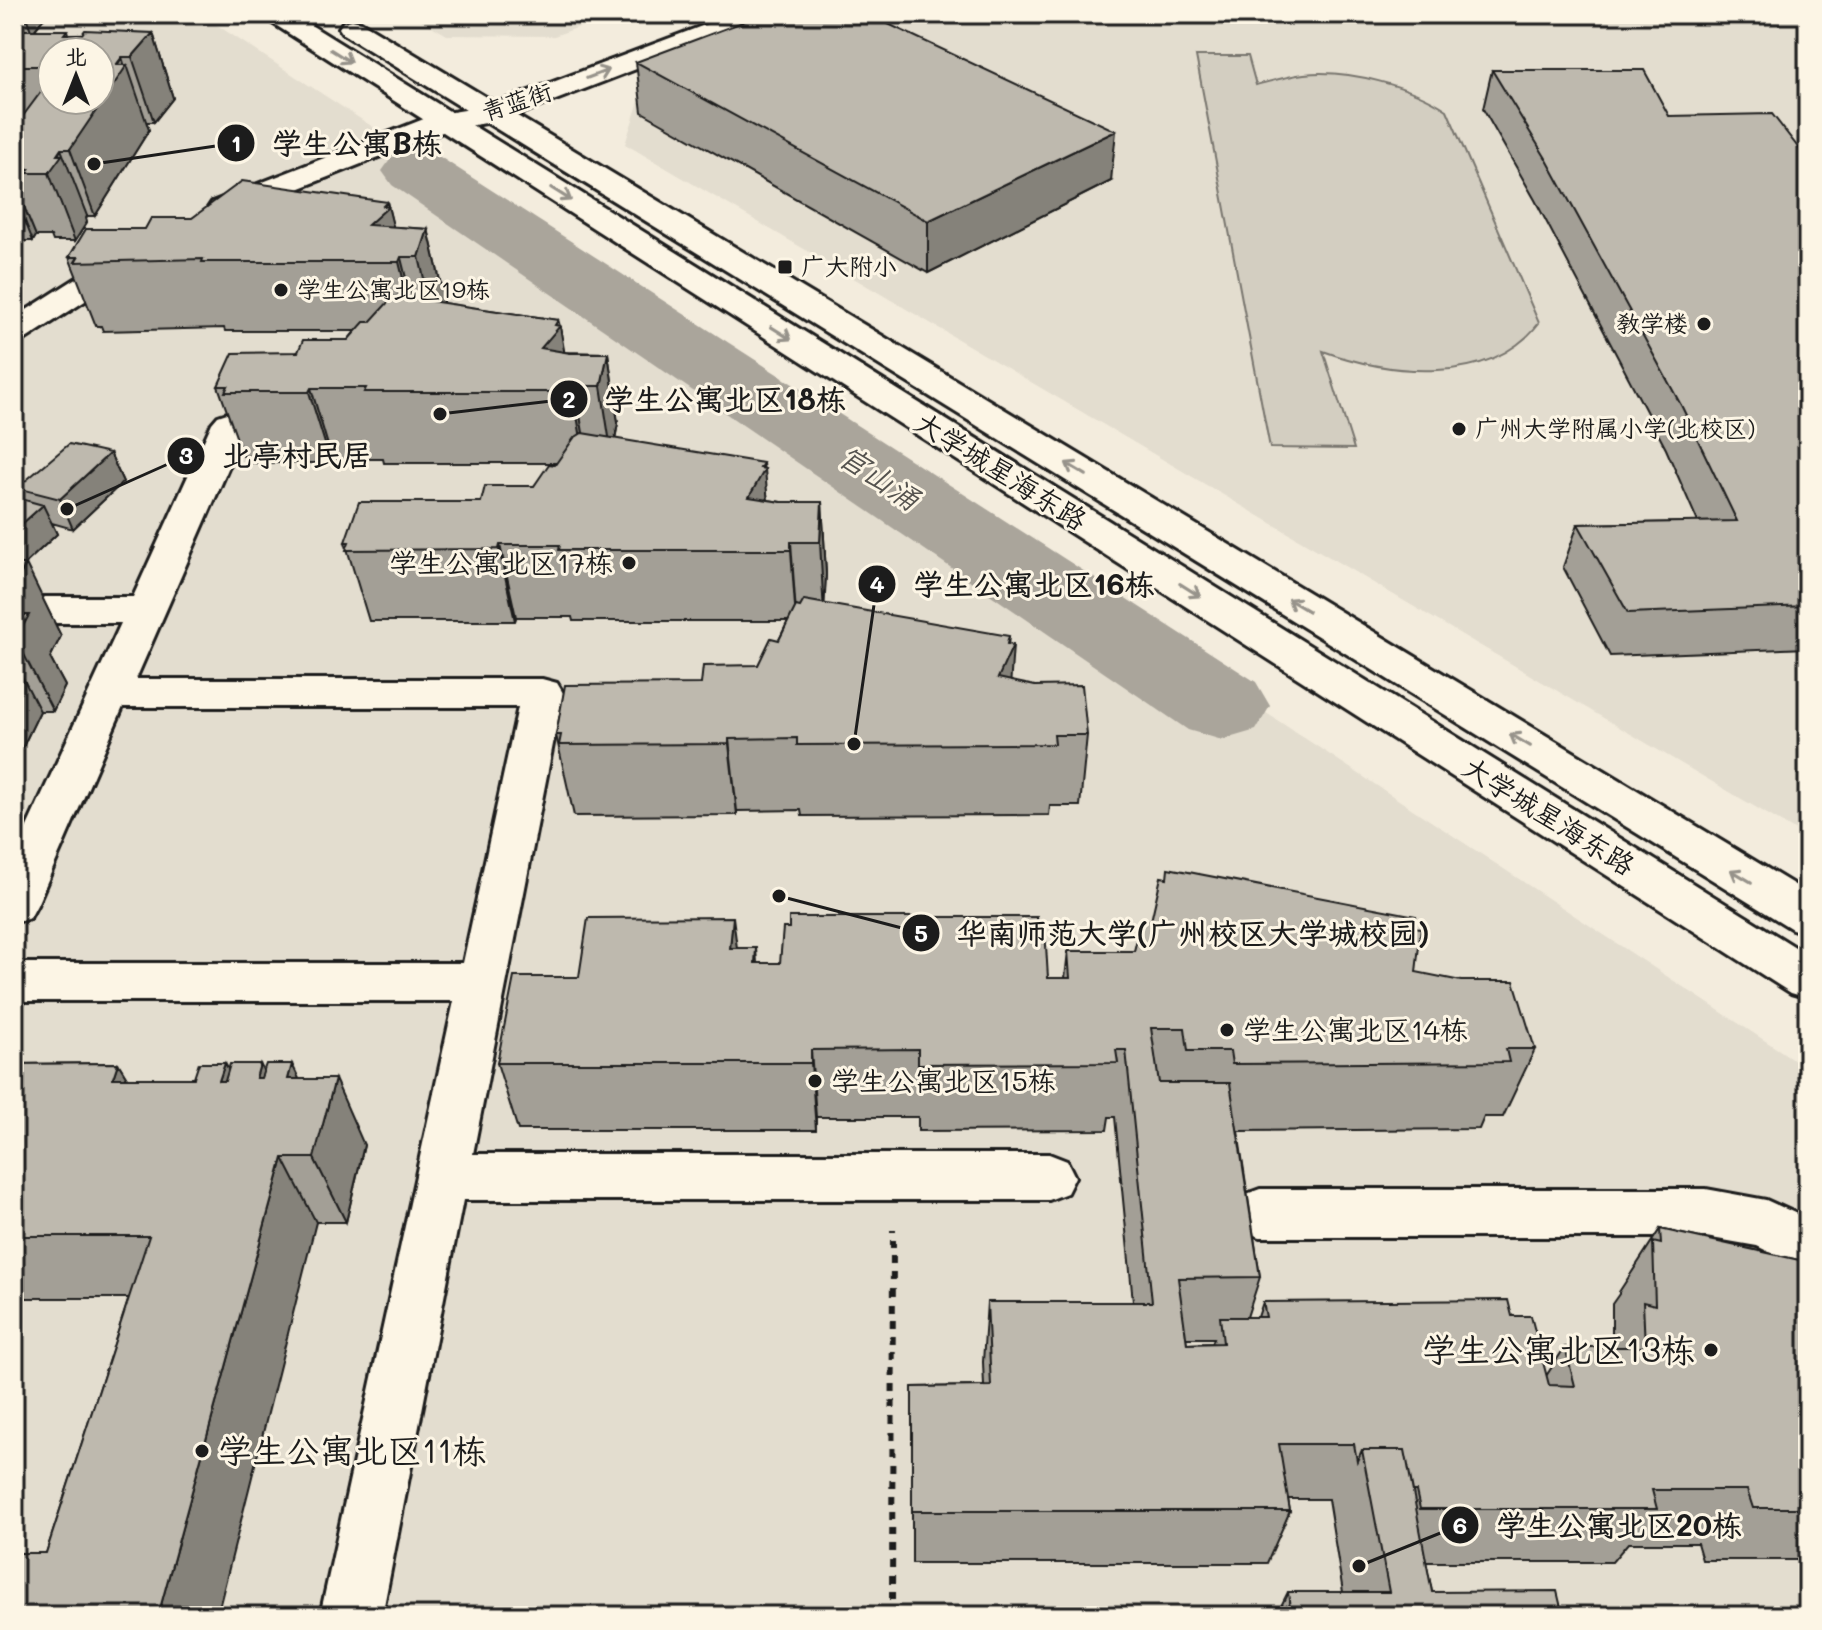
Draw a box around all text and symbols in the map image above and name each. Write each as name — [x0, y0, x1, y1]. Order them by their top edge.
north arrow — [36, 36, 116, 116]
text: 北 — [65, 41, 87, 70]
one-way arrow — [329, 48, 352, 64]
one-way arrow — [585, 66, 610, 80]
street label: 青蓝街 — [478, 75, 556, 126]
callout: 学生公寓B栋 — [216, 116, 458, 170]
text: 学生公寓B栋 — [272, 122, 442, 162]
text: 1 — [231, 127, 241, 158]
one-way arrow — [549, 187, 572, 203]
place label: 广大附小 — [801, 250, 897, 281]
marker: 广大附小 — [776, 258, 794, 276]
place label: 学生公寓北区19栋 — [297, 273, 490, 304]
marker: 学生公寓北区19栋 — [272, 281, 290, 299]
place label: 教学楼 — [1616, 307, 1688, 338]
marker: 教学楼 — [1695, 315, 1713, 333]
one-way arrow — [769, 325, 792, 341]
callout: 学生公寓北区18栋 — [549, 372, 862, 426]
text: 学生公寓北区18栋 — [604, 378, 846, 418]
text: 2 — [562, 383, 576, 414]
street label: 大学城星海东路 — [909, 403, 1094, 537]
place label: 广州大学附属小学(北校区) — [1475, 412, 1755, 443]
marker: 广州大学附属小学(北校区) — [1450, 420, 1468, 438]
callout: 北亭村民居 — [166, 429, 388, 483]
text: 北亭村民居 — [222, 434, 372, 474]
water label: 官山涌 — [832, 435, 929, 519]
text: 3 — [179, 439, 193, 470]
one-way arrow — [1065, 461, 1088, 477]
place label: 学生公寓北区17栋 — [389, 544, 613, 580]
marker: 学生公寓北区17栋 — [620, 554, 638, 572]
callout: 学生公寓北区16栋 — [857, 557, 1171, 611]
text: 学生公寓北区16栋 — [913, 563, 1155, 603]
text: 4 — [869, 568, 885, 599]
one-way arrow — [1179, 582, 1201, 599]
one-way arrow — [1287, 597, 1310, 613]
one-way arrow — [1509, 732, 1531, 749]
street label: 大学城星海东路 — [1457, 748, 1642, 882]
one-way arrow — [1730, 868, 1753, 884]
callout: 华南师范大学(广州校区大学城校园) — [901, 906, 1446, 960]
text: 华南师范大学(广州校区大学城校园) — [957, 912, 1429, 952]
text: 5 — [914, 917, 928, 948]
place label: 学生公寓北区14栋 — [1243, 1011, 1468, 1047]
marker: 学生公寓北区14栋 — [1218, 1021, 1236, 1039]
place label: 学生公寓北区15栋 — [831, 1062, 1056, 1098]
marker: 学生公寓北区15栋 — [806, 1072, 824, 1090]
place label: 学生公寓北区13栋 — [1422, 1326, 1695, 1371]
marker: 学生公寓北区13栋 — [1702, 1341, 1720, 1359]
place label: 学生公寓北区11栋 — [218, 1427, 486, 1472]
marker: 学生公寓北区11栋 — [193, 1442, 211, 1460]
callout: 学生公寓北区20栋 — [1440, 1498, 1758, 1552]
text: 学生公寓北区20栋 — [1496, 1504, 1742, 1544]
text: 6 — [1453, 1509, 1467, 1540]

